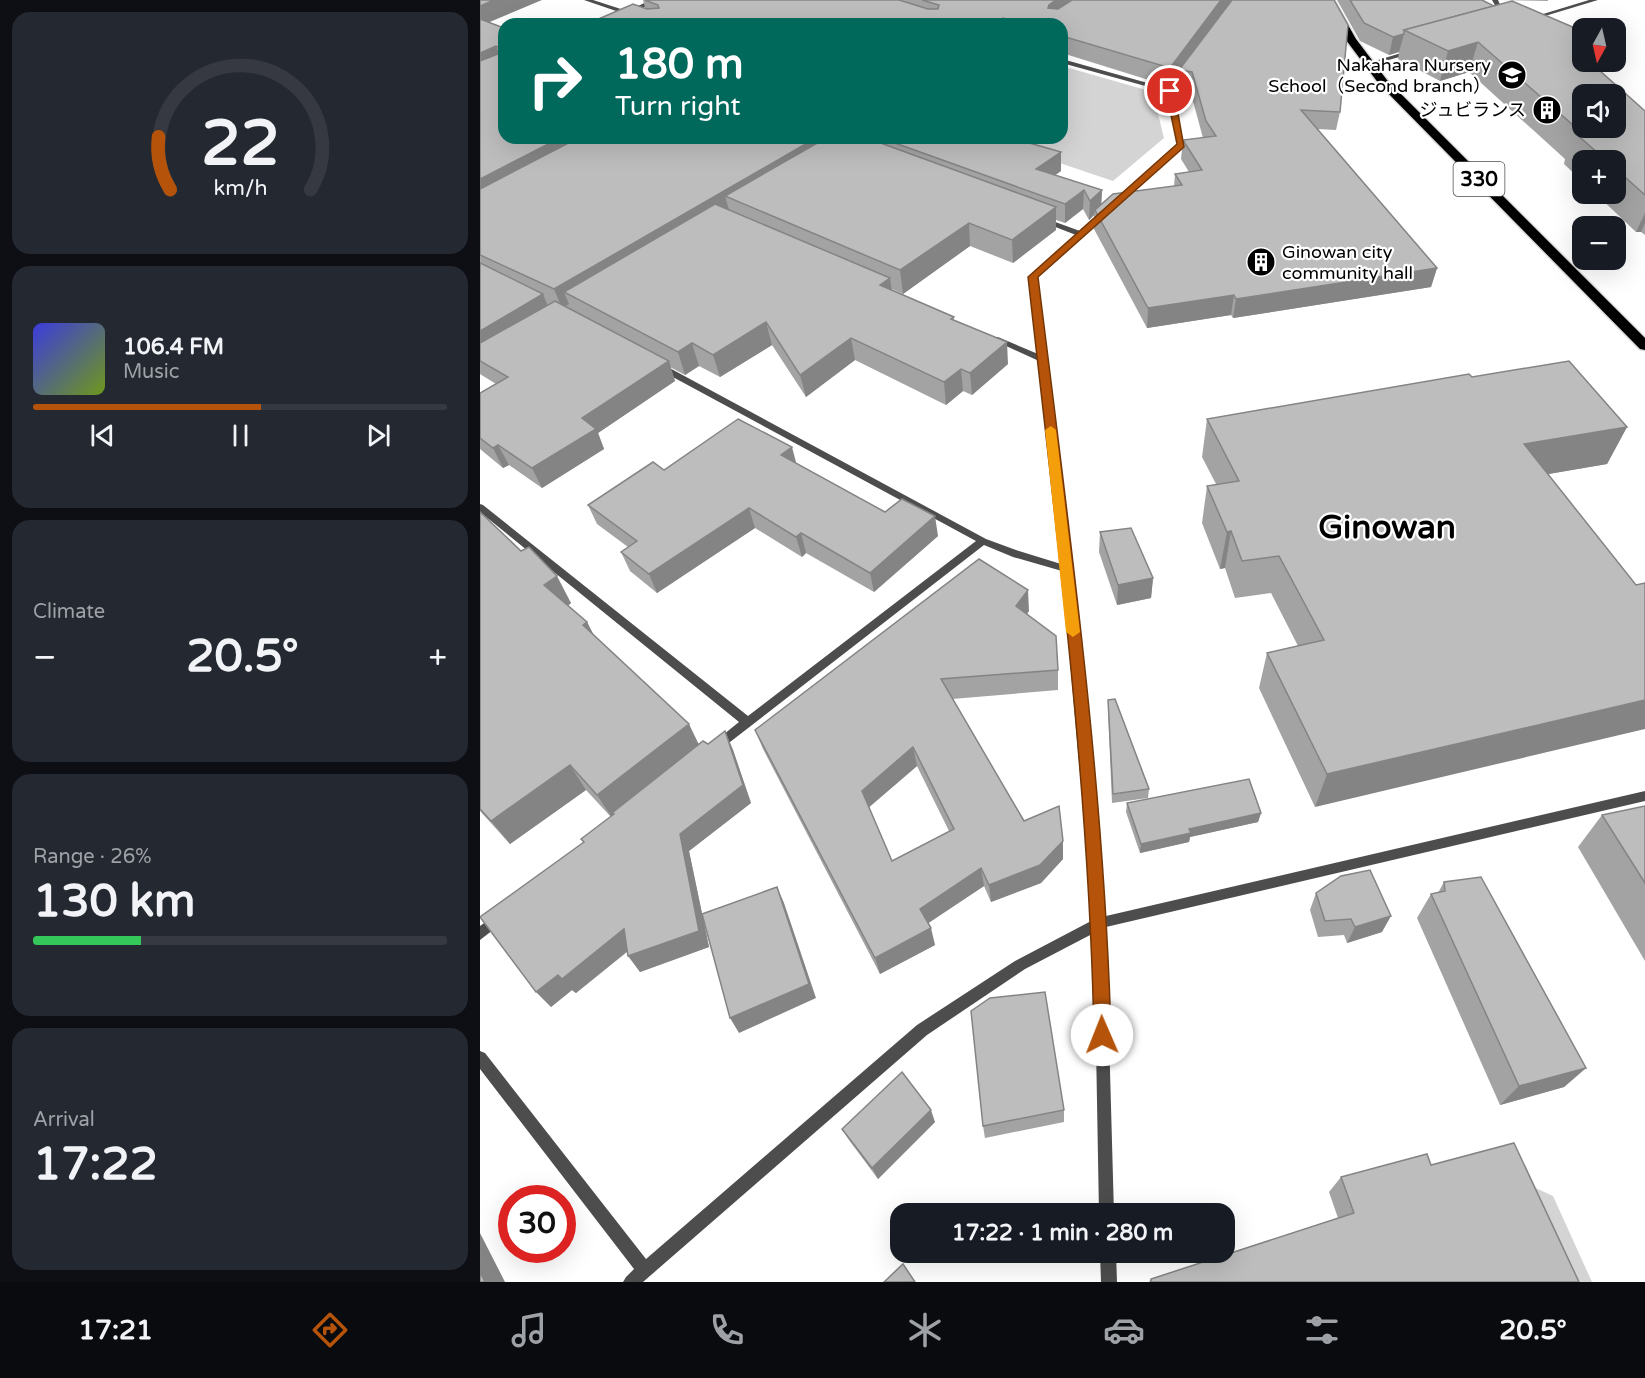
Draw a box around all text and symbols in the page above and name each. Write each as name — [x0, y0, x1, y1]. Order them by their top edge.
north arrow — [1572, 18, 1626, 72]
map controls — [1572, 18, 1626, 270]
text: 180 m — [615, 39, 744, 90]
icon: right — [516, 42, 594, 120]
place label: Nakahara Nursery School（Second branch） — [1268, 54, 1491, 97]
school or university icon: Nakahara Nursery School（Second branch） — [1496, 59, 1528, 91]
pin — [1144, 65, 1195, 116]
icon: arrive — [1153, 74, 1186, 107]
button: sound — [1572, 84, 1626, 138]
text: Turn right — [615, 90, 741, 123]
building icon: ジュビランス — [1531, 94, 1563, 126]
place label: ジュビランス — [1420, 99, 1526, 121]
text: 22 — [201, 107, 279, 182]
button: + — [1572, 150, 1626, 204]
road number: 330 — [1454, 162, 1504, 196]
text: km/h — [213, 175, 267, 201]
button: − — [1572, 216, 1626, 270]
place label: Ginowan city community hall — [1282, 241, 1413, 284]
building icon: Ginowan city community hall — [1245, 246, 1277, 278]
text: 106.4 FM — [123, 334, 224, 360]
text: Music — [123, 360, 179, 384]
icon: previous — [86, 419, 119, 452]
icon: pause — [224, 419, 257, 452]
icon: next — [362, 419, 395, 452]
district label: Ginowan — [1318, 508, 1456, 547]
text: Climate — [33, 600, 105, 624]
text: 20.5° — [186, 630, 299, 684]
text: − — [33, 638, 57, 677]
text: + — [428, 638, 447, 677]
text: Range · 26% — [33, 845, 152, 869]
text: 130 km — [33, 875, 195, 929]
position arrow — [1070, 1003, 1134, 1067]
text: Arrival — [33, 1108, 95, 1132]
text: 17:22 — [33, 1138, 158, 1192]
speed limit sign: 30 — [498, 1185, 576, 1263]
text: 17:22 · 1 min · 280 m — [952, 1220, 1173, 1246]
icon: directions — [309, 1309, 351, 1351]
icon: music — [508, 1309, 550, 1351]
icon: phone — [706, 1309, 748, 1351]
icon: climate — [904, 1309, 946, 1351]
icon: car — [1103, 1309, 1145, 1351]
icon: filters — [1301, 1309, 1343, 1351]
text: 17:21 — [78, 1314, 153, 1347]
text: 20.5° — [1499, 1314, 1567, 1347]

